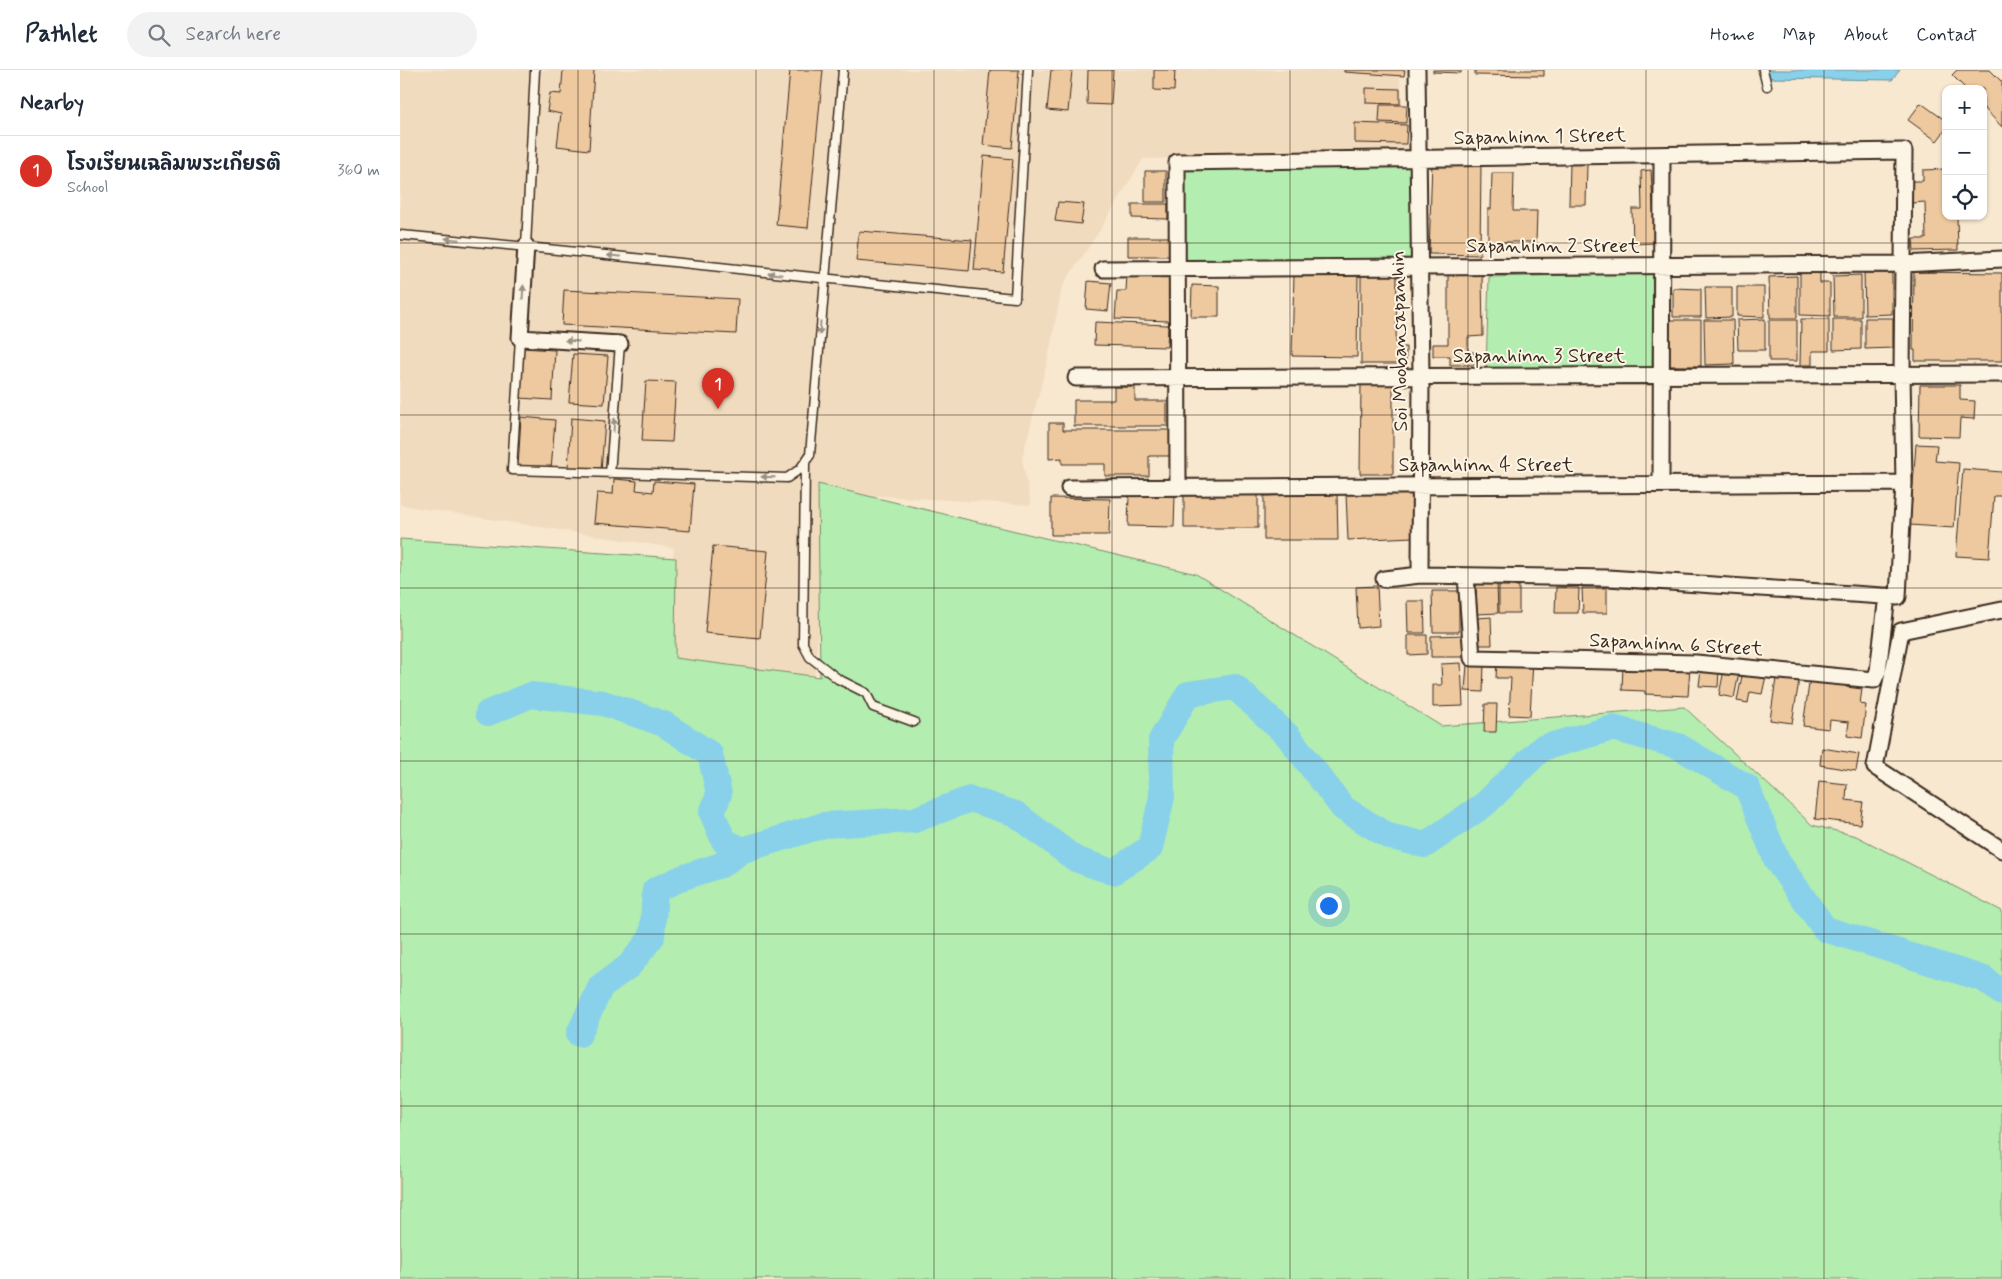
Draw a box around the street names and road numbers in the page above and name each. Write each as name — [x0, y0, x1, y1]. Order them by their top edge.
street label: Sapanhinn 1 Street — [1454, 122, 1627, 152]
street label: Sapanhinn 2 Street — [1466, 233, 1640, 260]
street label: Soi Moobansapanhin — [1385, 250, 1415, 432]
street label: Sapanhinn 3 Street — [1453, 343, 1626, 370]
street label: Sapanhinn 4 Street — [1398, 452, 1574, 479]
street label: Sapanhinn 6 Street — [1588, 627, 1764, 663]

